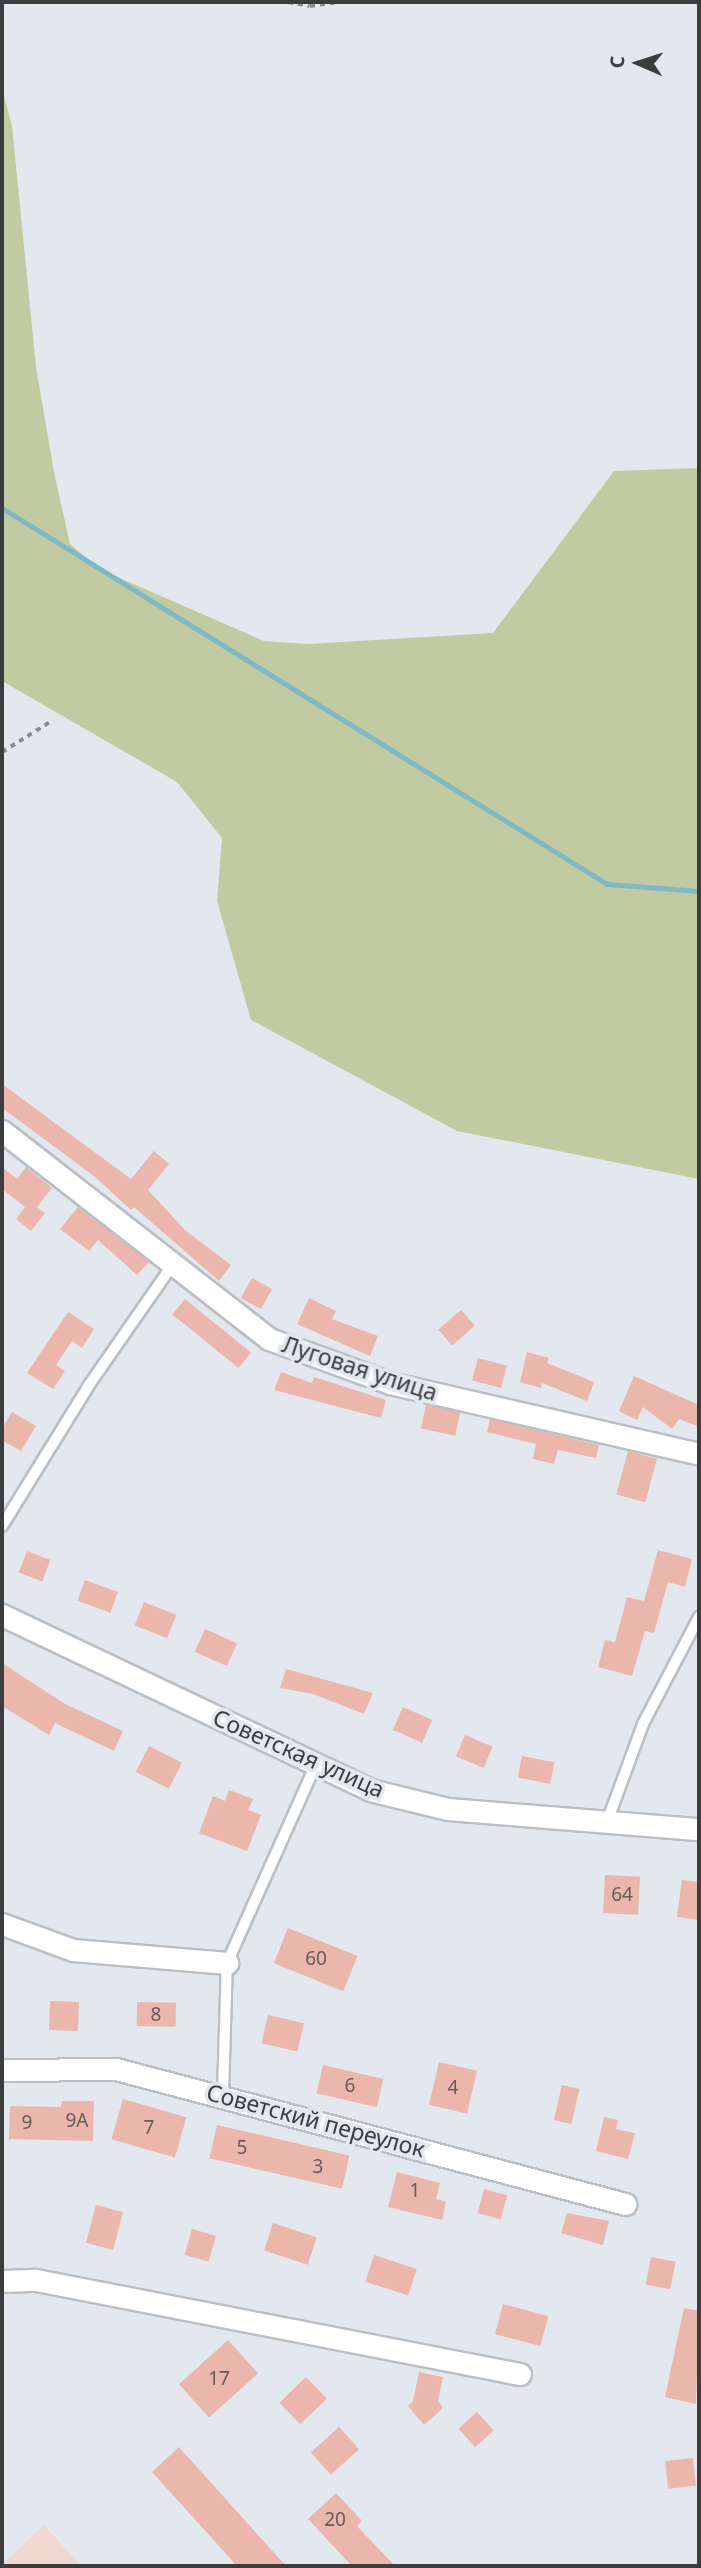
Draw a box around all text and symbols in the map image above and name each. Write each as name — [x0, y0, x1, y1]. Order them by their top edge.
north arrow — [603, 28, 673, 98]
text: С — [604, 55, 630, 69]
street label: Луговая улица — [279, 1330, 441, 1406]
street label: Советская улица — [209, 1703, 389, 1803]
house number: 64 — [611, 1884, 633, 1906]
house number: 60 — [305, 1948, 327, 1970]
house number: 8 — [151, 2004, 161, 2026]
house number: 6 — [345, 2075, 355, 2097]
house number: 4 — [448, 2077, 458, 2099]
street label: Советский переулок — [204, 2078, 428, 2162]
house number: 9А — [66, 2110, 88, 2132]
house number: 9 — [22, 2112, 32, 2134]
house number: 7 — [144, 2117, 154, 2139]
house number: 5 — [237, 2137, 247, 2159]
house number: 3 — [313, 2156, 323, 2178]
house number: 1 — [410, 2180, 420, 2202]
house number: 17 — [208, 2368, 230, 2390]
house number: 20 — [324, 2509, 346, 2531]

